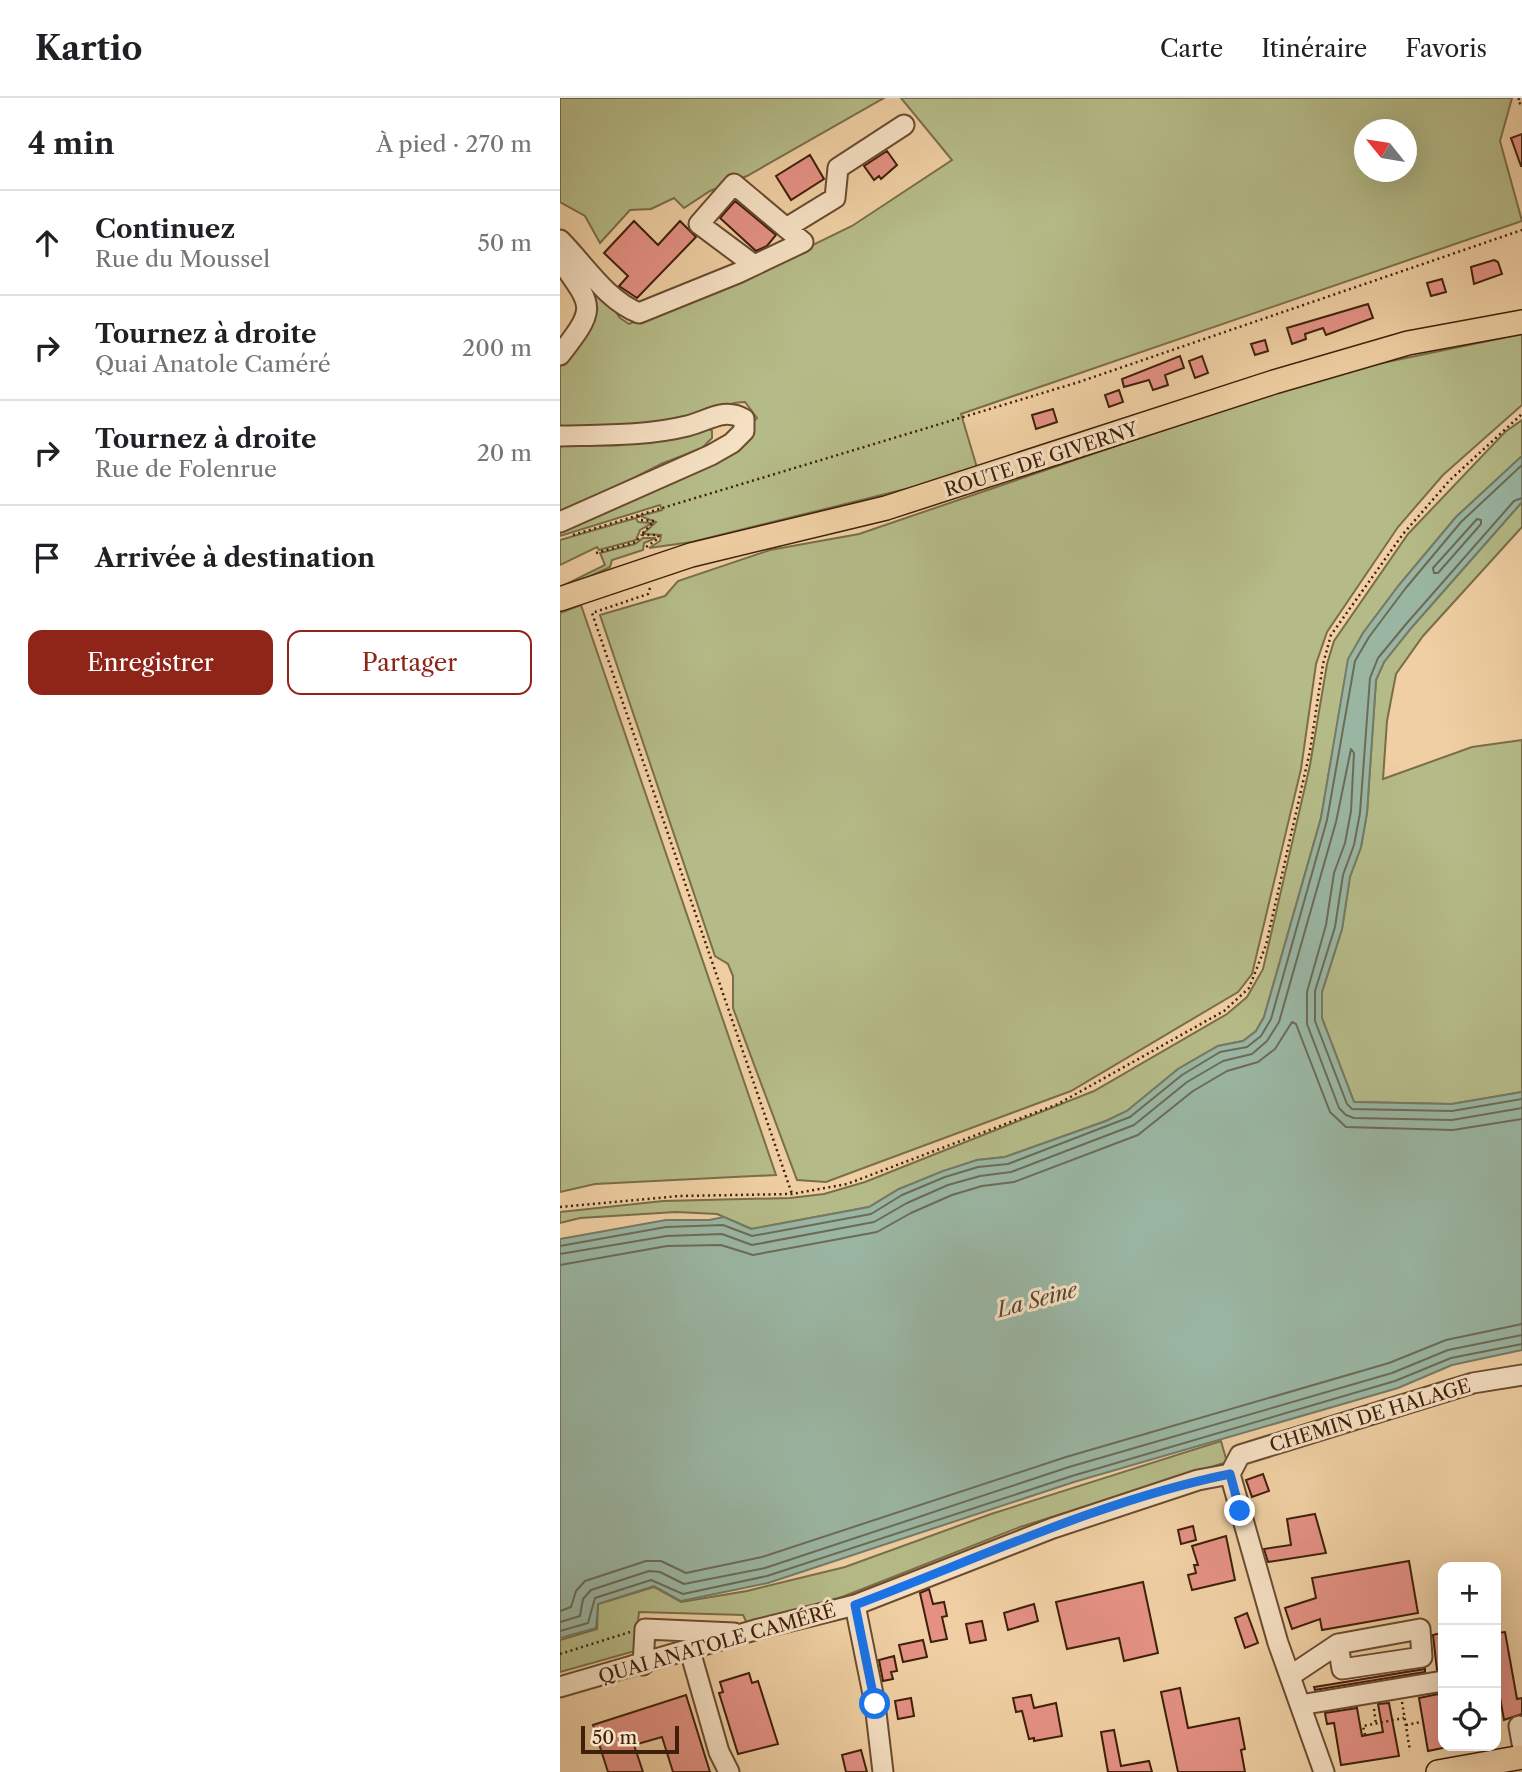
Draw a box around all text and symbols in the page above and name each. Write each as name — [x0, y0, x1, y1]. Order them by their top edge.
text: Kartio — [35, 28, 143, 69]
text: Carte — [1160, 34, 1223, 63]
text: Itinéraire — [1261, 34, 1367, 63]
text: Favoris — [1405, 34, 1487, 63]
north arrow — [1354, 119, 1417, 182]
text: 4 min — [28, 125, 114, 162]
text: À pied · 270 m — [376, 130, 532, 158]
text: Continuez — [95, 213, 235, 245]
icon: ahead — [28, 224, 66, 262]
text: 50 m — [477, 229, 532, 257]
text: Rue du Moussel — [95, 245, 270, 273]
text: Tournez à droite — [95, 318, 317, 350]
icon: right — [28, 329, 66, 367]
text: 200 m — [462, 334, 532, 362]
text: Quai Anatole Caméré — [95, 350, 331, 378]
street label: ROUTE DE GIVERNY — [942, 417, 1141, 502]
text: Tournez à droite — [95, 423, 317, 455]
icon: right — [28, 434, 66, 472]
text: 20 m — [477, 439, 532, 467]
text: Rue de Folenrue — [95, 455, 277, 483]
icon: arrive — [28, 539, 66, 577]
text: Arrivée à destination — [95, 542, 375, 574]
button: Enregistrer — [28, 630, 273, 695]
button: Partager — [287, 630, 532, 695]
water label: La Seine — [992, 1277, 1081, 1323]
street label: CHEMIN DE HALAGE — [1267, 1374, 1474, 1457]
route end — [1224, 1495, 1255, 1526]
map controls — [1438, 1562, 1501, 1751]
button: + — [1438, 1562, 1501, 1625]
street label: QUAI ANATOLE CAMÉRÉ — [596, 1599, 839, 1688]
button: − — [1438, 1625, 1501, 1688]
route start — [859, 1688, 890, 1719]
button: locate — [1438, 1688, 1501, 1751]
scale bar — [581, 1723, 679, 1755]
text: 50 m — [592, 1726, 637, 1749]

